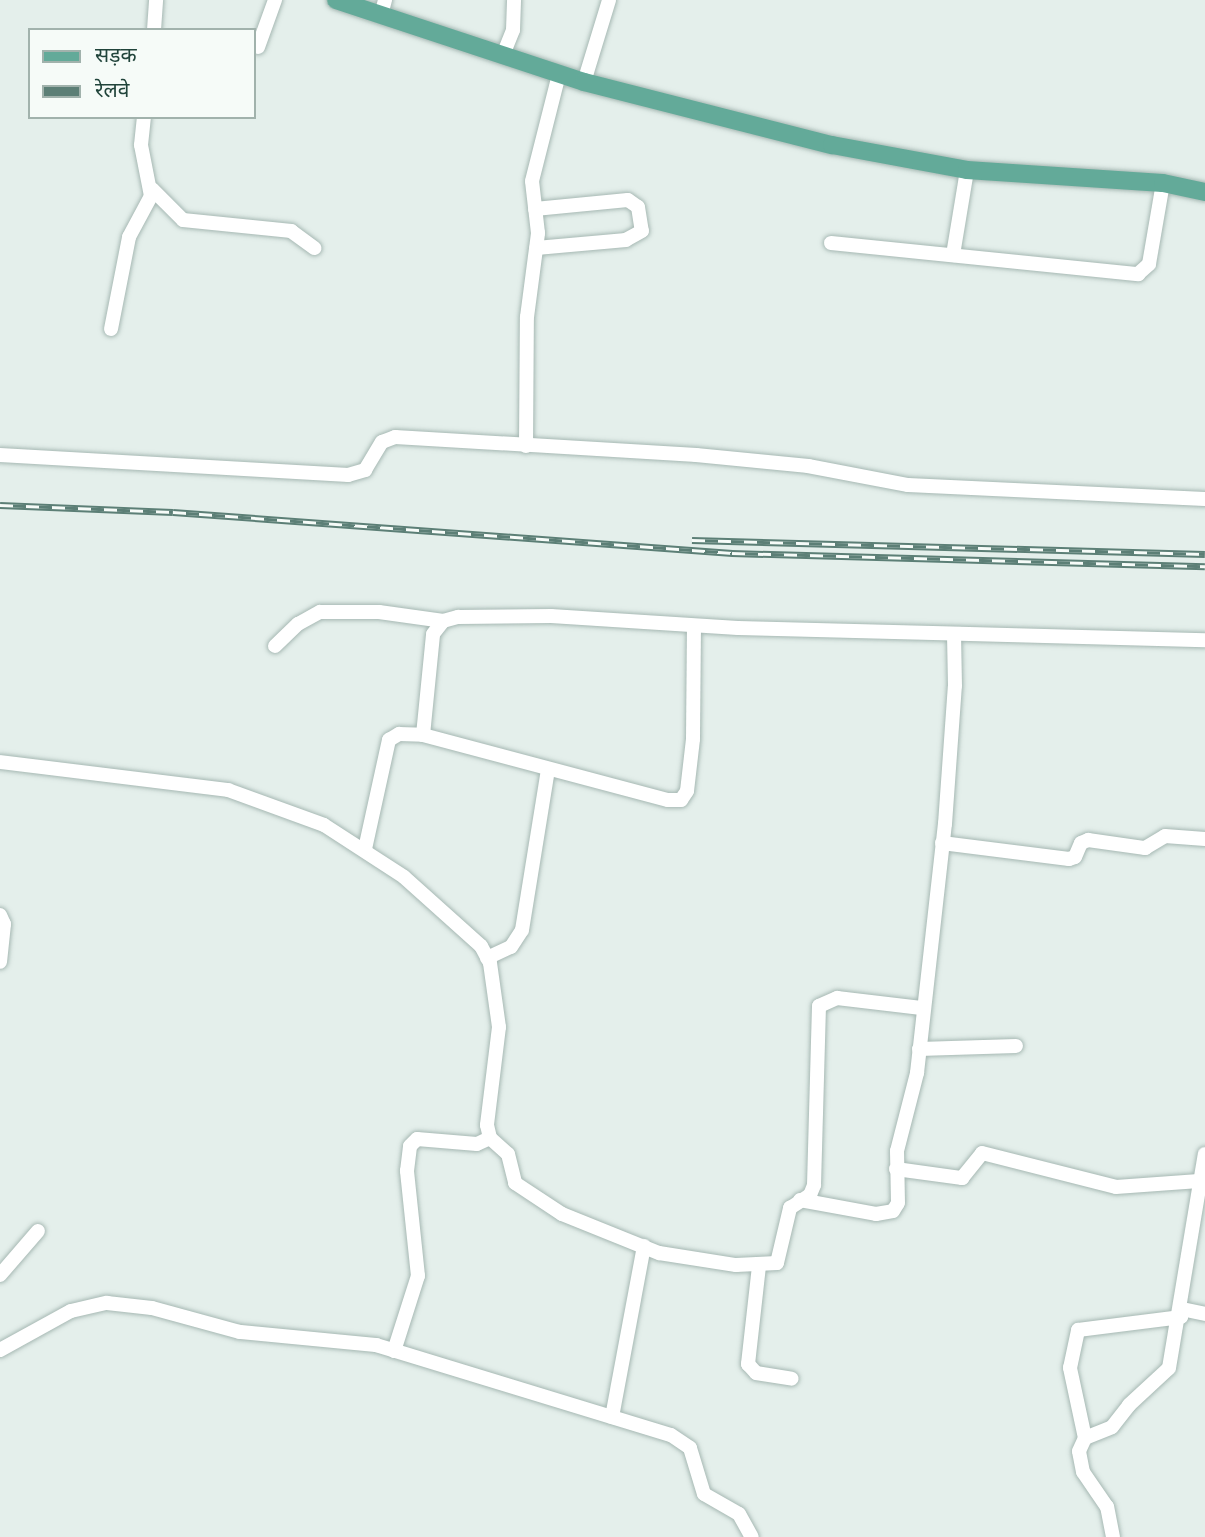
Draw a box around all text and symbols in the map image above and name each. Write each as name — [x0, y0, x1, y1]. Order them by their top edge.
legend — [28, 28, 256, 119]
text: सड़क — [95, 43, 137, 67]
text: रेलवे — [95, 78, 130, 102]

